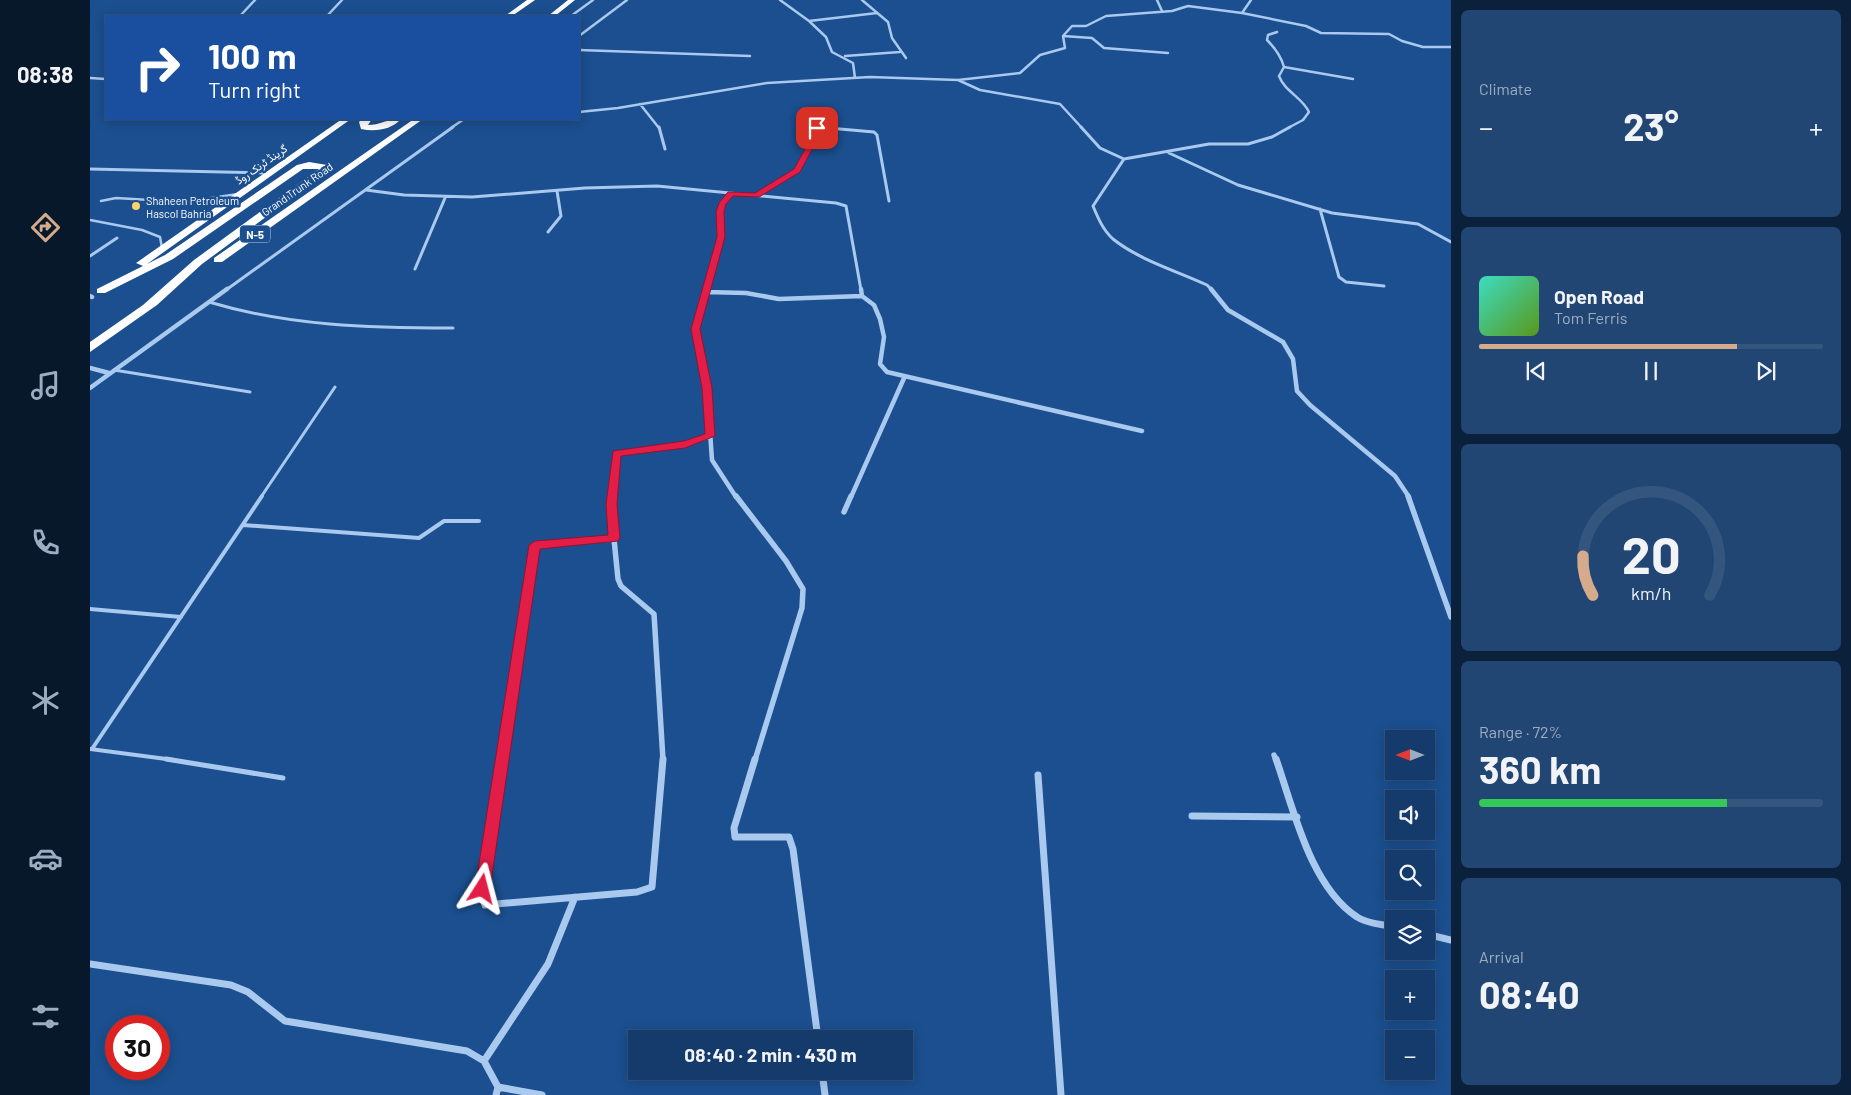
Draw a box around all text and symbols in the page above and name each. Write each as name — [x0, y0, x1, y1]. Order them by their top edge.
text: 100 m — [208, 34, 297, 76]
icon: right — [125, 35, 190, 100]
text: 08:38 — [17, 61, 73, 87]
text: Turn right — [208, 76, 301, 102]
text: Climate — [1479, 79, 1532, 98]
text: 23° — [1623, 103, 1679, 149]
pin — [796, 107, 838, 149]
text: − — [1479, 110, 1493, 144]
text: + — [1809, 110, 1823, 144]
icon: arrive — [803, 114, 831, 142]
street label: گرینڈ ٹرنک روڈ — [232, 141, 290, 187]
street label: Grand Trunk Road — [259, 160, 335, 218]
place label: Shaheen Petroleum Hascol Bahria — [146, 194, 239, 220]
marker: Shaheen Petroleum Hascol Bahria — [130, 200, 142, 212]
icon: directions — [28, 210, 63, 245]
road number: N-5 — [240, 225, 270, 242]
text: Open Road — [1554, 285, 1644, 308]
text: Tom Ferris — [1554, 308, 1628, 327]
icon: previous — [1522, 357, 1550, 385]
icon: pause — [1637, 357, 1665, 385]
icon: next — [1752, 357, 1780, 385]
icon: music — [28, 368, 63, 403]
text: 20 — [1622, 522, 1680, 584]
icon: phone — [28, 525, 63, 560]
text: km/h — [1631, 582, 1671, 604]
icon: climate — [28, 683, 63, 718]
text: Range · 72% — [1479, 722, 1562, 741]
north arrow — [1385, 730, 1435, 780]
map controls — [1385, 730, 1435, 1080]
text: 360 km — [1479, 746, 1601, 792]
button: sound — [1385, 790, 1435, 840]
icon: car — [28, 841, 63, 876]
button: search — [1385, 850, 1435, 900]
position arrow — [455, 862, 507, 914]
button: layers — [1385, 910, 1435, 960]
text: Arrival — [1479, 947, 1524, 966]
button: + — [1385, 970, 1435, 1020]
text: 08:40 — [1479, 971, 1580, 1017]
icon: filters — [28, 999, 63, 1034]
speed limit sign: 30 — [105, 1015, 170, 1080]
button: − — [1385, 1030, 1435, 1080]
text: 08:40 · 2 min · 430 m — [684, 1043, 857, 1066]

